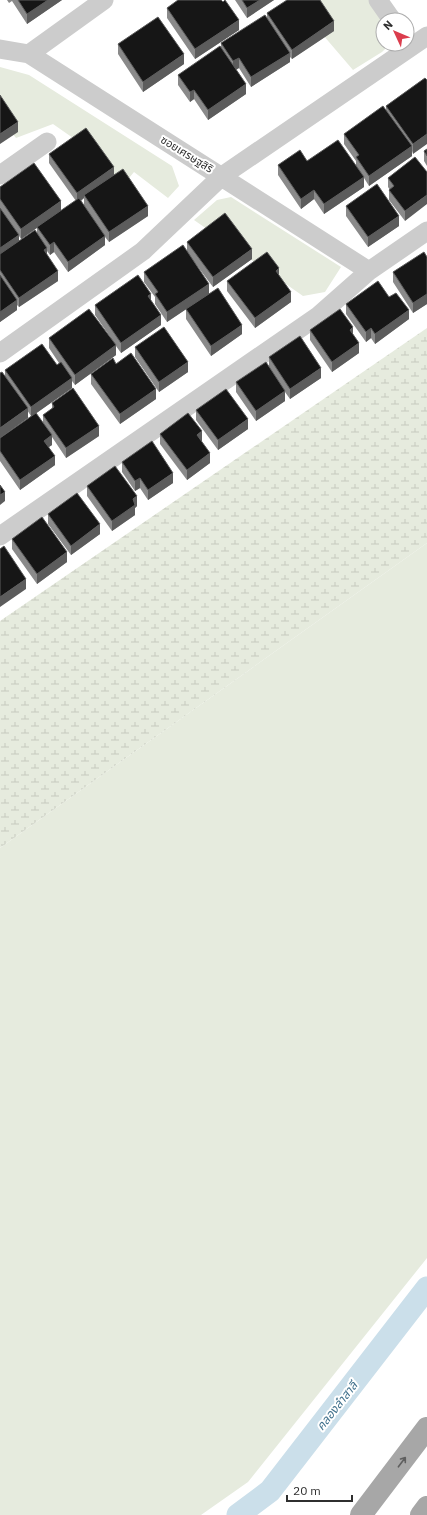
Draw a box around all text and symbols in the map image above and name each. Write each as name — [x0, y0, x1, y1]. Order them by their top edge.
north arrow — [375, 12, 415, 52]
text: N — [380, 17, 396, 33]
street label: ซอยเศรษฐสิริ — [158, 132, 216, 176]
water label: คลองลำสาลี — [313, 1377, 362, 1433]
one-way arrow — [398, 1456, 406, 1467]
scale bar — [287, 1477, 352, 1503]
text: 20 m — [293, 1483, 321, 1498]

